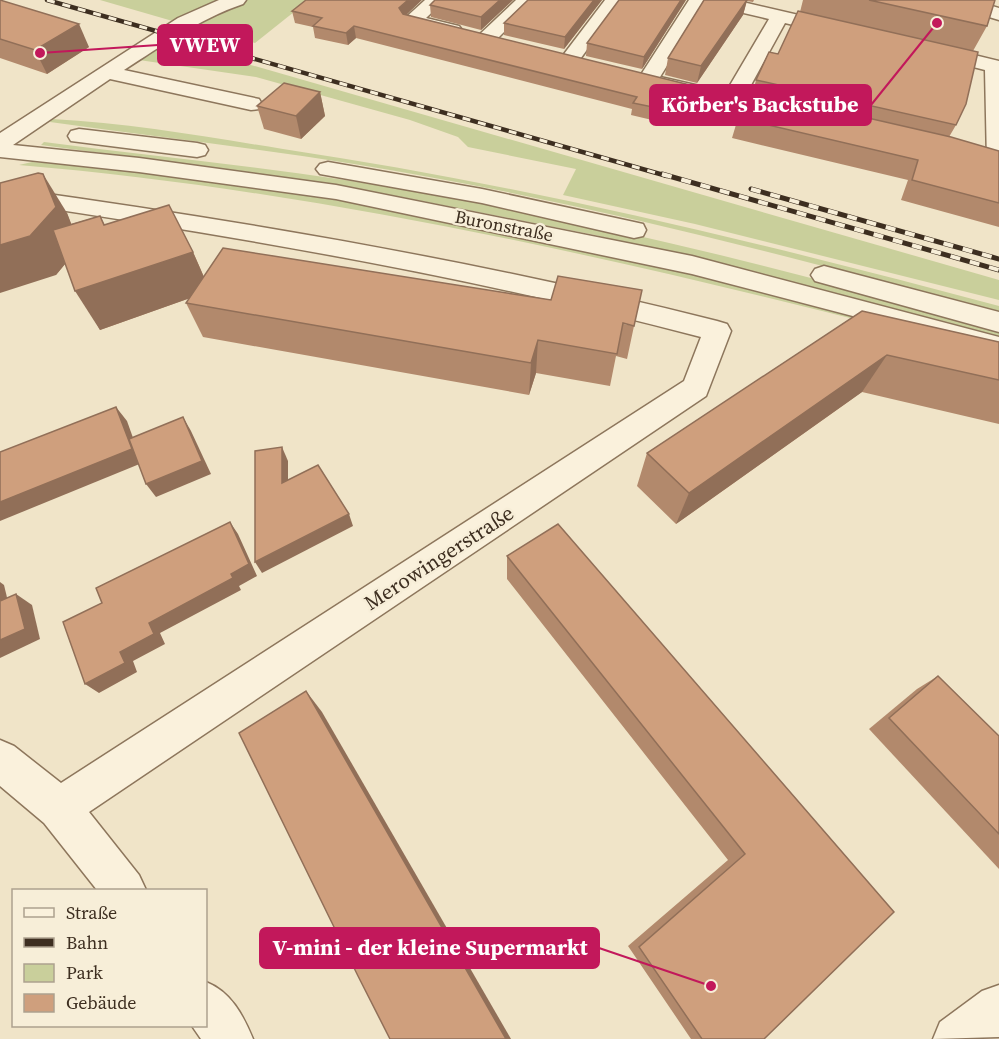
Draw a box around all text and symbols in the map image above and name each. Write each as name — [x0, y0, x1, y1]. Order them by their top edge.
callout: VWEW — [158, 25, 252, 65]
text: VWEW — [170, 29, 241, 59]
callout: Körber's Backstube — [650, 85, 871, 125]
text: Körber's Backstube — [662, 89, 858, 119]
street label: Buronstraße — [453, 204, 555, 247]
street label: Merowingerstraße — [358, 498, 519, 617]
legend — [12, 889, 207, 1027]
text: Straße — [66, 900, 117, 925]
callout: V-mini - der kleine Supermarkt — [260, 928, 599, 968]
text: Bahn — [66, 930, 108, 955]
text: V-mini - der kleine Supermarkt — [272, 932, 589, 962]
text: Park — [66, 960, 103, 985]
text: Gebäude — [66, 990, 137, 1015]

